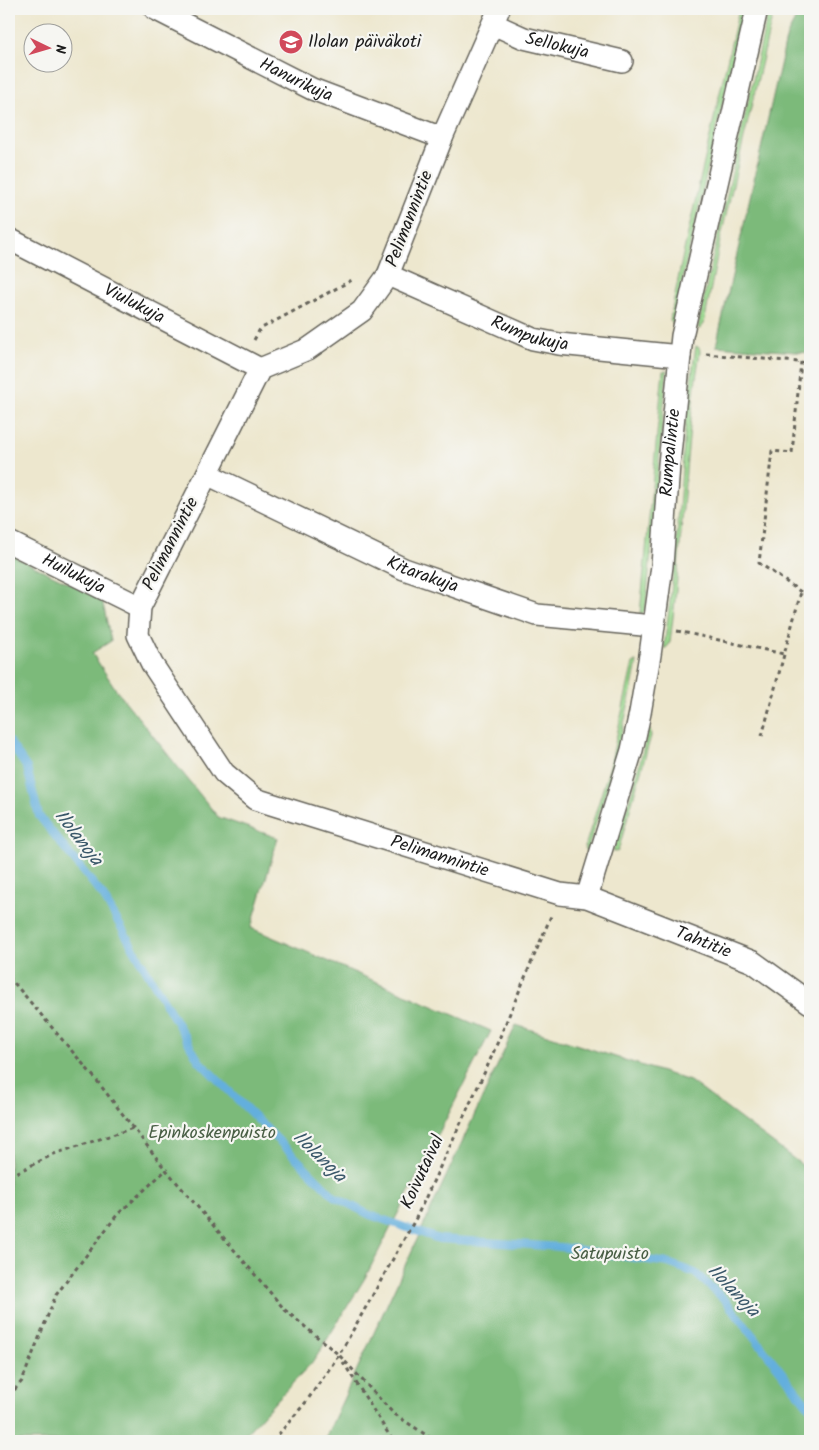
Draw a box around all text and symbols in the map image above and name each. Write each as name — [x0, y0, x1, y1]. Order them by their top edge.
north arrow — [22, 22, 72, 72]
street label: Sellokuja — [522, 24, 592, 67]
place label: Ilolan päiväkoti — [308, 28, 422, 57]
school or university icon: Ilolan päiväkoti — [278, 29, 304, 55]
text: N — [49, 44, 71, 55]
street label: Hanurikuja — [254, 50, 337, 110]
street label: Pelimannintie — [378, 166, 442, 272]
street label: Viulukuja — [98, 276, 170, 332]
street label: Rumpukuja — [486, 308, 570, 359]
street label: Rumpalintie — [652, 407, 689, 498]
street label: Pelimannintie — [135, 492, 207, 596]
street label: Huilukuja — [36, 546, 111, 602]
street label: Kitarakuja — [381, 548, 462, 601]
water label: Ilolanoja — [46, 803, 111, 874]
street label: Pelimannintie — [387, 828, 493, 885]
street label: Tahtitie — [671, 918, 736, 967]
park label: Epinkoskenpuisto — [148, 1119, 276, 1148]
water label: Ilolanoja — [285, 1124, 354, 1191]
street label: Koivutaival — [393, 1129, 453, 1214]
park label: Satupuisto — [571, 1240, 649, 1269]
water label: Ilolanoja — [700, 1257, 767, 1326]

